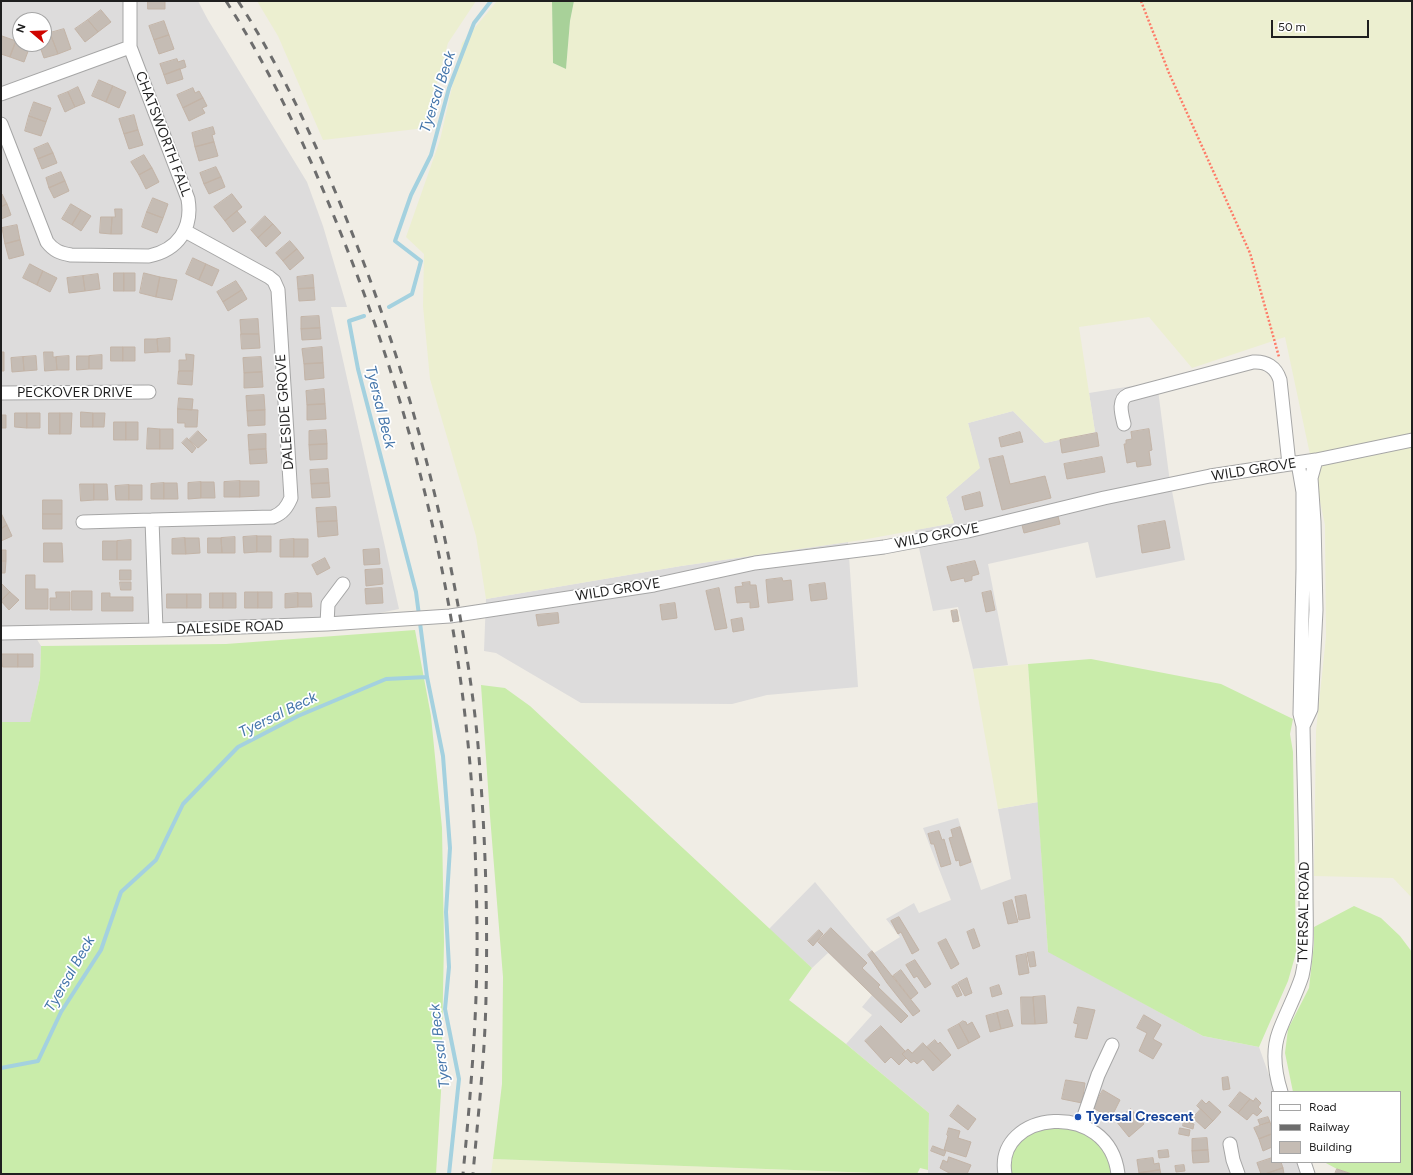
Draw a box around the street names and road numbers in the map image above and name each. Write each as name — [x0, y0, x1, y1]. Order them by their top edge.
street label: CHATSWORTH FALL — [131, 69, 195, 199]
street label: DALESIDE GROVE — [273, 353, 297, 471]
street label: PECKOVER DRIVE — [17, 385, 133, 401]
street label: WILD GROVE — [1210, 455, 1298, 485]
street label: WILD GROVE — [893, 520, 981, 552]
street label: WILD GROVE — [574, 575, 662, 605]
street label: DALESIDE ROAD — [176, 618, 284, 638]
street label: TYERSAL ROAD — [1295, 861, 1313, 963]

